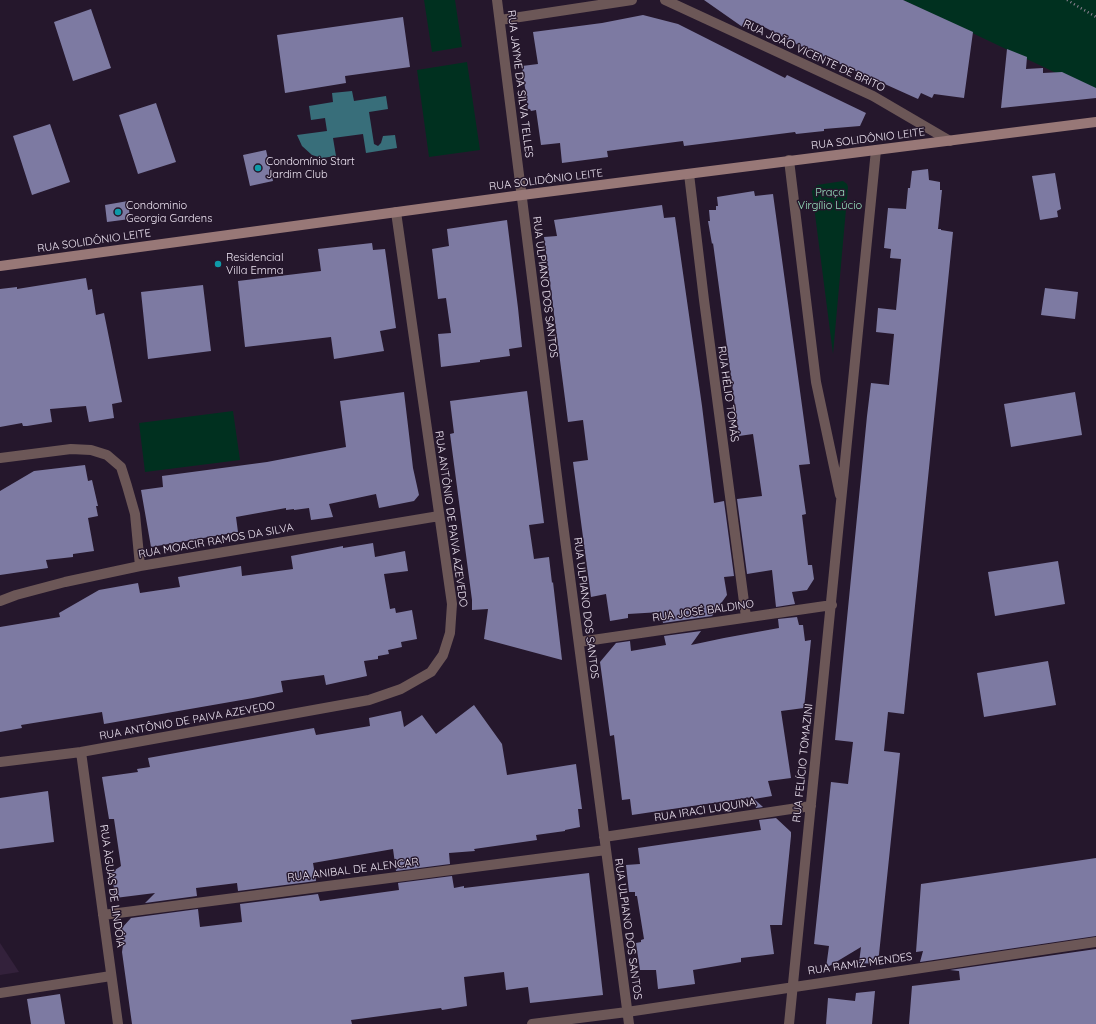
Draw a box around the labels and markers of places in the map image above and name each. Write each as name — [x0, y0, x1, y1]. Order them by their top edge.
place label: Condomínio Start Jardim Club — [266, 155, 355, 181]
marker: Condomínio Start Jardim Club — [253, 163, 263, 173]
place label: Condominio Georgia Gardens — [126, 199, 212, 225]
marker: Condominio Georgia Gardens — [113, 207, 123, 217]
place label: Residencial Villa Emma — [226, 251, 284, 277]
marker: Residencial Villa Emma — [213, 259, 223, 269]

